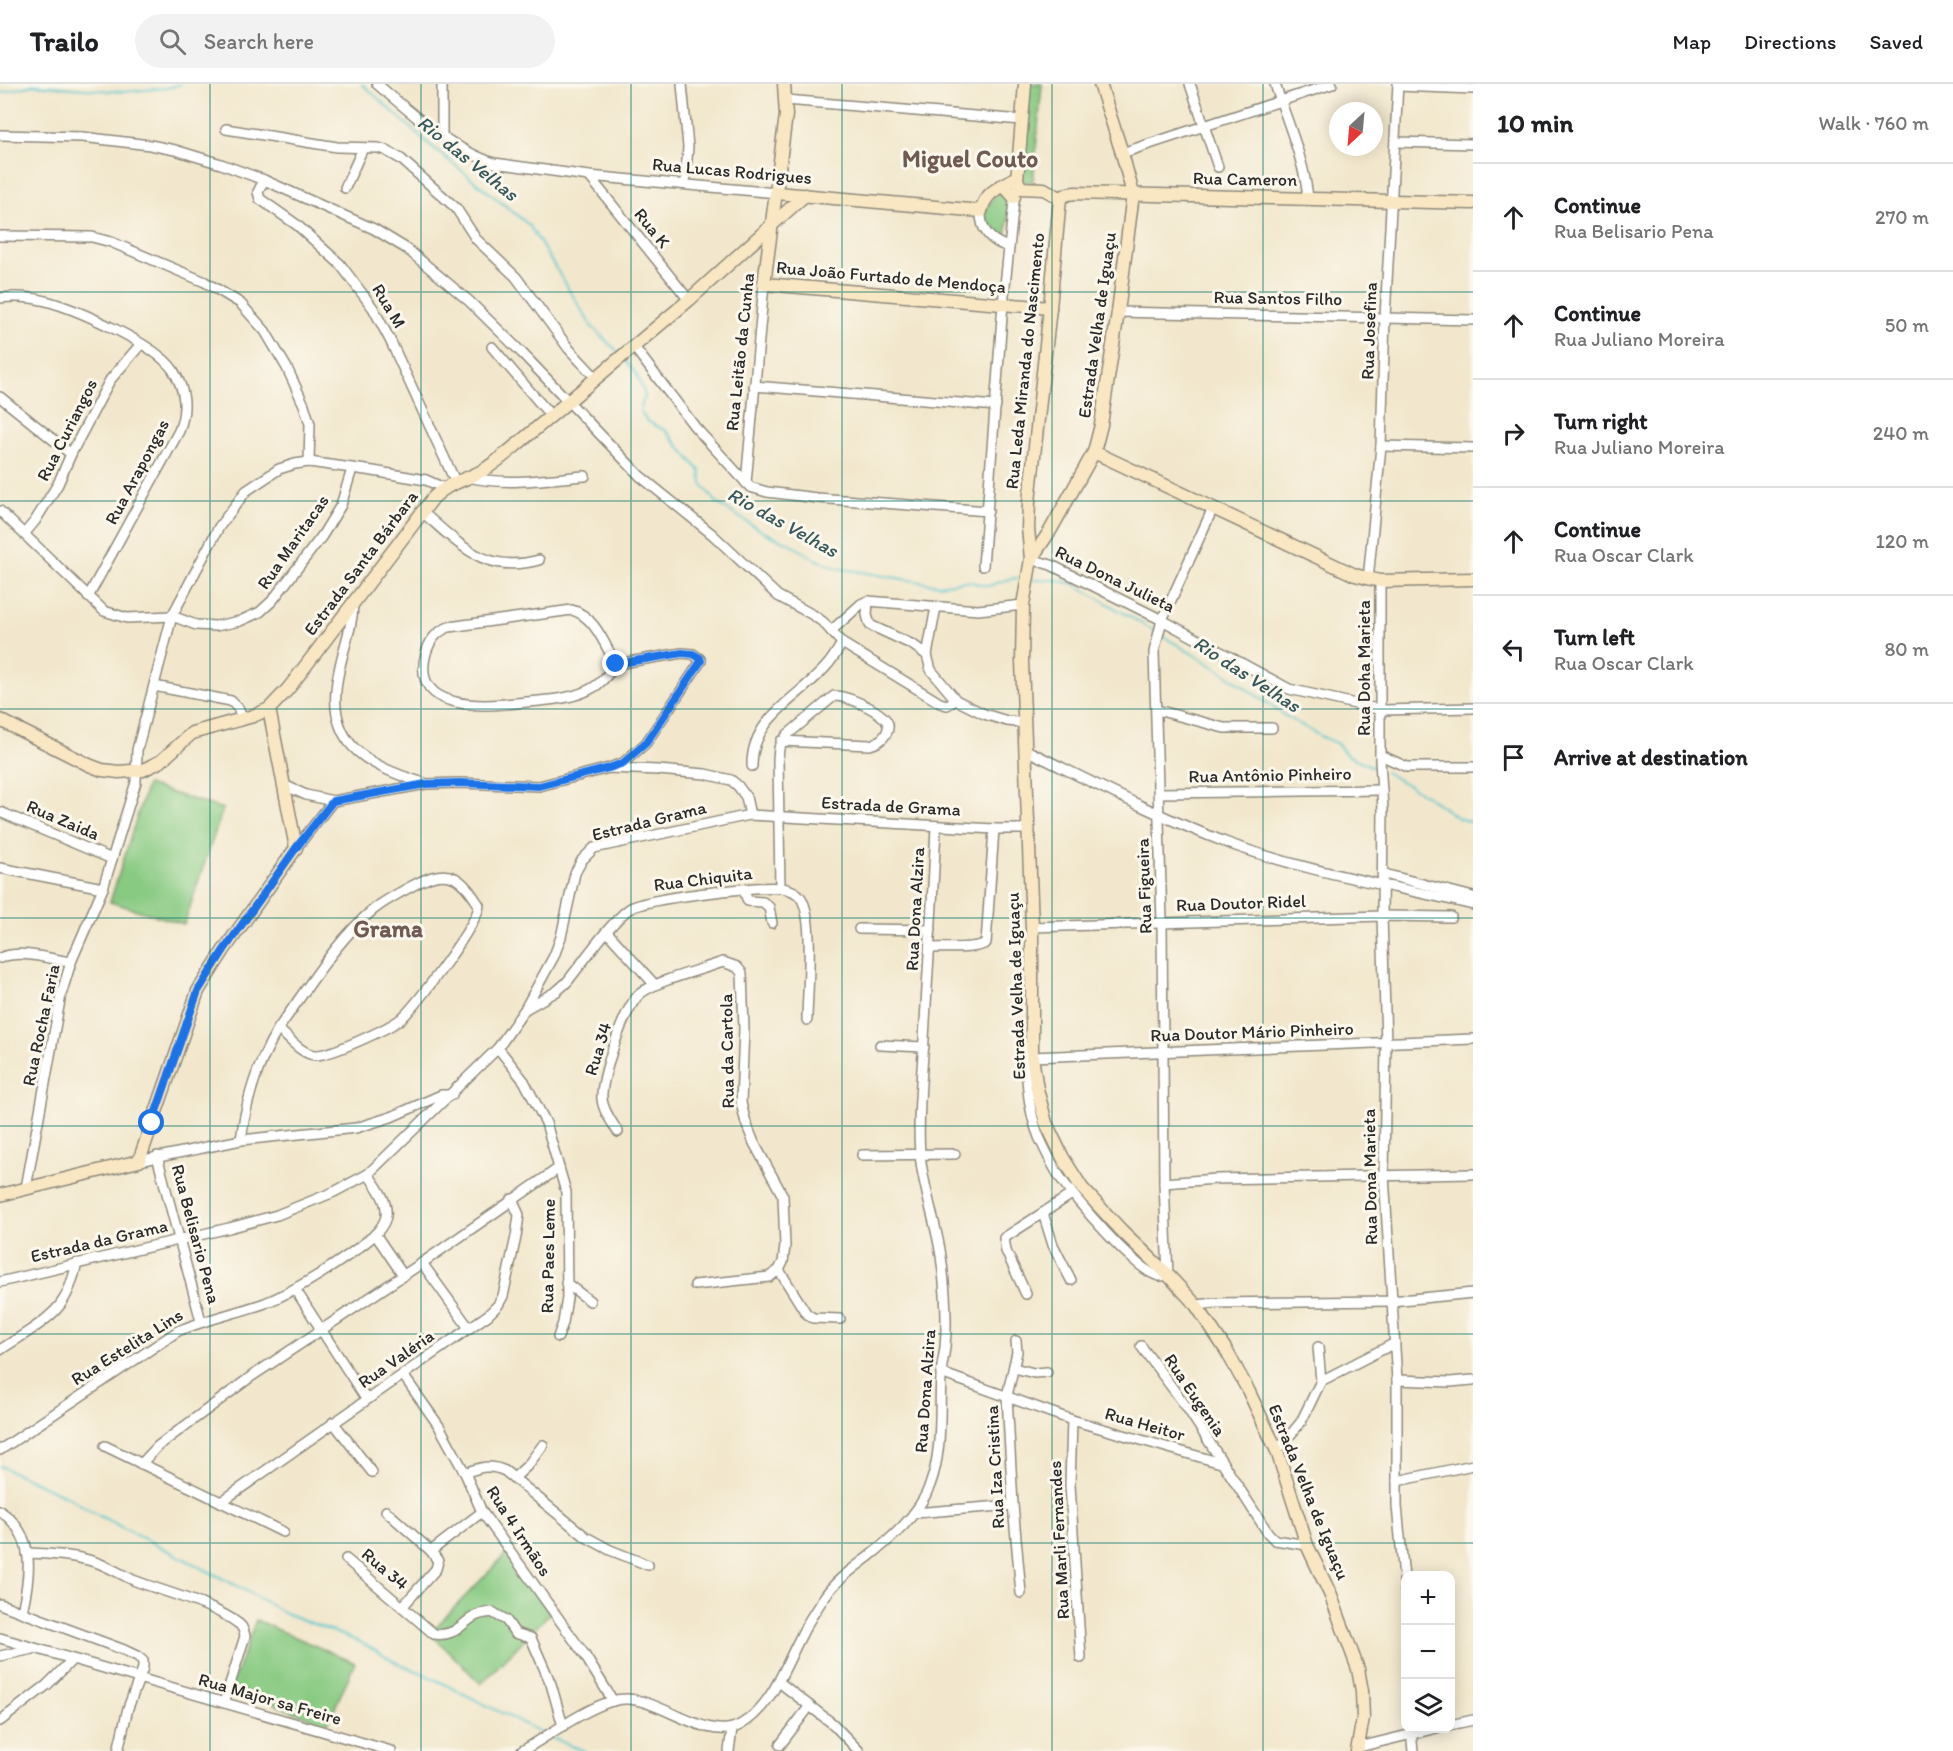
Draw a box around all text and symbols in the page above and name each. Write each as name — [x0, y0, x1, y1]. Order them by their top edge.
search box — [135, 14, 555, 68]
text: Trailo — [30, 24, 99, 58]
icon: search — [156, 25, 189, 58]
text: Search here — [204, 28, 314, 55]
text: Map — [1673, 29, 1711, 54]
text: Directions — [1744, 29, 1836, 54]
text: Saved — [1869, 29, 1923, 54]
north arrow — [1329, 102, 1383, 156]
text: 10 min — [1497, 107, 1573, 139]
water label: Rio das Velhas — [413, 110, 524, 207]
text: Walk · 760 m — [1818, 111, 1929, 135]
district label: Miguel Couto — [902, 144, 1038, 174]
street label: Rua Lucas Rodrigues — [651, 153, 813, 189]
street label: Rua Cameron — [1193, 167, 1297, 191]
text: Continue — [1554, 192, 1641, 219]
icon: ahead — [1497, 201, 1530, 234]
street label: Rua K — [629, 204, 675, 252]
text: 270 m — [1875, 205, 1929, 229]
text: Rua Belisario Pena — [1554, 219, 1714, 243]
street label: Estrada Velha de Iguaçu — [1073, 230, 1121, 419]
street label: Rua Leda Miranda do Nascimento — [1001, 232, 1049, 490]
street label: Rua João Furtado de Mendoça — [775, 256, 1007, 298]
street label: Rua Leitão da Cunha — [721, 272, 759, 432]
street label: Rua M — [367, 280, 411, 332]
street label: Rua Josefina — [1356, 282, 1382, 380]
street label: Rua Santos Filho — [1213, 286, 1343, 310]
text: Continue — [1554, 300, 1641, 327]
icon: ahead — [1497, 309, 1530, 342]
text: 50 m — [1885, 313, 1929, 337]
text: Rua Juliano Moreira — [1554, 327, 1725, 351]
street label: Rua Curiangos — [32, 375, 102, 485]
text: Turn right — [1554, 408, 1648, 435]
street label: Rua Arapongas — [100, 416, 174, 528]
icon: right — [1497, 417, 1530, 450]
text: 240 m — [1873, 421, 1929, 445]
text: Rua Juliano Moreira — [1554, 435, 1725, 459]
water label: Rio das Velhas — [724, 482, 843, 563]
street label: Estrada Santa Bárbara — [299, 486, 423, 640]
street label: Rua Maritacas — [252, 490, 334, 594]
text: Continue — [1554, 516, 1641, 543]
icon: ahead — [1497, 525, 1530, 558]
text: 120 m — [1876, 529, 1929, 553]
street label: Rua Dona Julieta — [1052, 541, 1179, 618]
text: Rua Oscar Clark — [1554, 543, 1694, 567]
street label: Rua Doha Marieta — [1353, 600, 1375, 736]
text: Turn left — [1554, 624, 1635, 651]
water label: Rio das Velhas — [1189, 631, 1306, 718]
icon: left — [1497, 633, 1530, 666]
text: 80 m — [1884, 637, 1929, 661]
route end — [602, 650, 628, 676]
text: Rua Oscar Clark — [1554, 651, 1694, 675]
icon: arrive — [1497, 741, 1530, 774]
text: Arrive at destination — [1554, 744, 1748, 771]
street label: Rua Antônio Pinheiro — [1188, 763, 1352, 787]
street label: Estrada de Grama — [821, 791, 961, 821]
street label: Rua Zaida — [23, 795, 103, 845]
street label: Estrada Grama — [590, 796, 709, 846]
street label: Rua Figueira — [1131, 837, 1157, 934]
street label: Rua Dona Alzira — [901, 846, 929, 971]
street label: Rua Chiquita — [652, 862, 754, 896]
street label: Rua Doutor Ridel — [1176, 890, 1306, 916]
street label: Estrada Velha de Iguaçu — [1002, 892, 1030, 1080]
district label: Grama — [353, 914, 423, 943]
street label: Rua Rocha Faria — [17, 961, 65, 1088]
street label: Rua da Cartola — [715, 993, 739, 1109]
street label: Rua Doutor Mário Pinheiro — [1150, 1017, 1354, 1047]
street label: Rua 34 — [580, 1020, 617, 1078]
route start — [138, 1109, 164, 1135]
street label: Rua Dona Marieta — [1358, 1109, 1382, 1245]
street label: Rua Belisario Pena — [167, 1162, 225, 1307]
street label: Rua Paes Leme — [536, 1198, 560, 1314]
street label: Estrada da Grama — [28, 1215, 170, 1267]
street label: Rua Estelita Lins — [67, 1304, 187, 1390]
street label: Rua Valéria — [354, 1325, 438, 1393]
street label: Rua Dona Alzira — [910, 1328, 940, 1454]
street label: Rua Eugenia — [1159, 1349, 1231, 1441]
street label: Estrada Velha de Iguaçu — [1264, 1401, 1354, 1583]
street label: Rua Heitor — [1102, 1402, 1188, 1446]
street label: Rua Iza Cristina — [981, 1404, 1009, 1529]
street label: Rua Marli Fernandes — [1044, 1460, 1074, 1620]
street label: Rua 4 Irmãos — [482, 1482, 556, 1580]
street label: Rua 34 — [357, 1543, 413, 1595]
map controls — [1401, 1571, 1455, 1733]
button: + — [1401, 1571, 1455, 1625]
button: − — [1401, 1625, 1455, 1679]
street label: Rua Major sa Freire — [196, 1668, 344, 1730]
button: layers — [1401, 1679, 1455, 1733]

